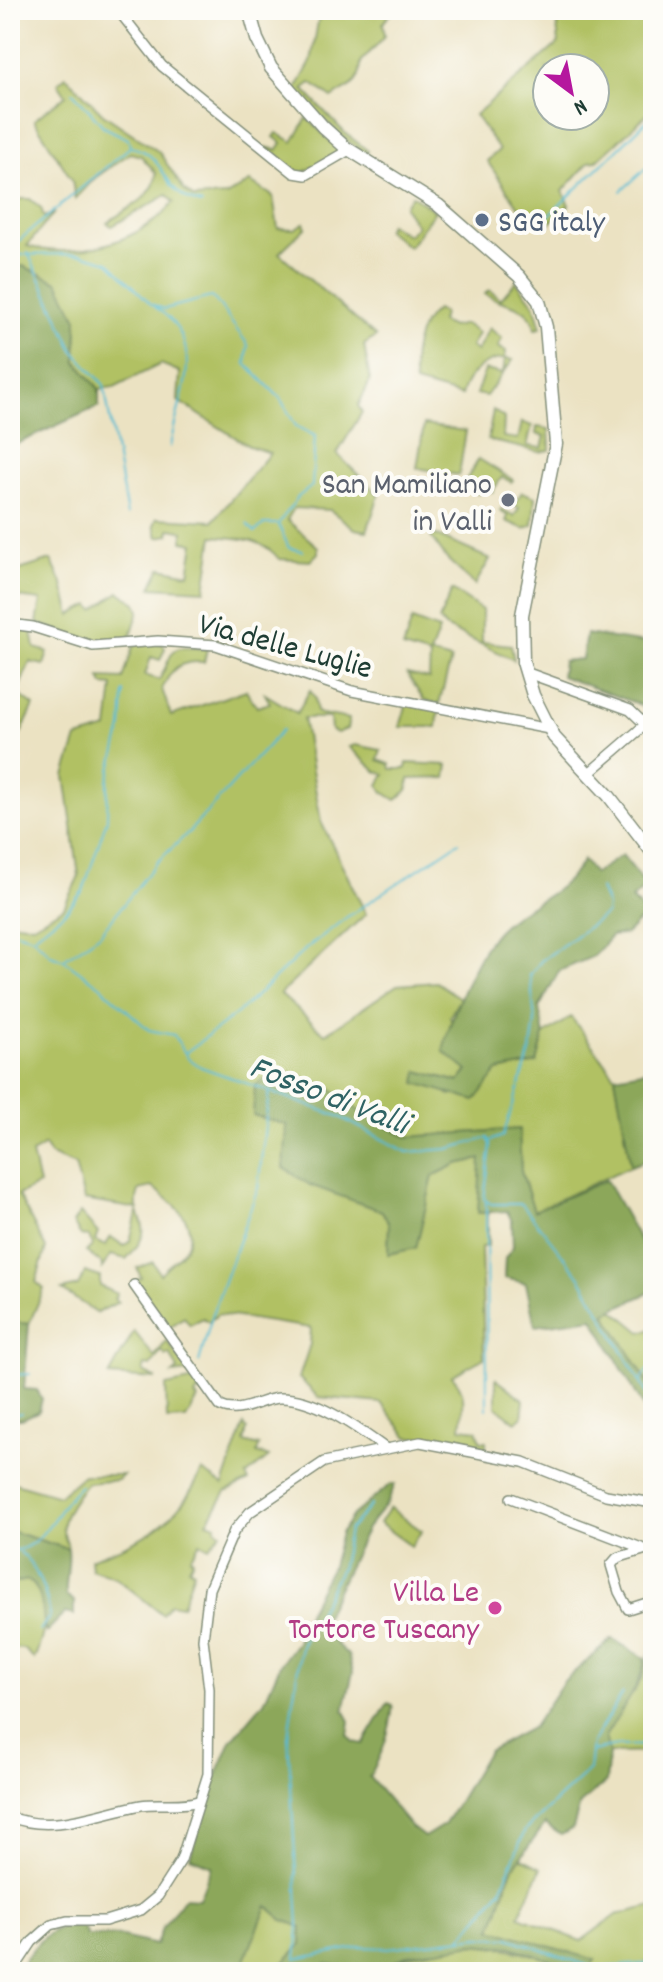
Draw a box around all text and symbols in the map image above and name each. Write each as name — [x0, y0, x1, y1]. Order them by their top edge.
north arrow — [531, 52, 611, 132]
text: N — [567, 90, 593, 122]
place label: SGG italy — [498, 202, 606, 248]
marker: SGG italy — [473, 211, 491, 229]
place label: San Mamiliano in Valli — [322, 464, 492, 547]
marker: San Mamiliano in Valli — [499, 491, 517, 509]
street label: Via delle Luglie — [193, 604, 377, 694]
water label: Fosso di Valli — [242, 1045, 419, 1153]
place label: Villa Le Tortore Tuscany — [288, 1572, 480, 1655]
marker: Villa Le Tortore Tuscany — [486, 1599, 504, 1617]

